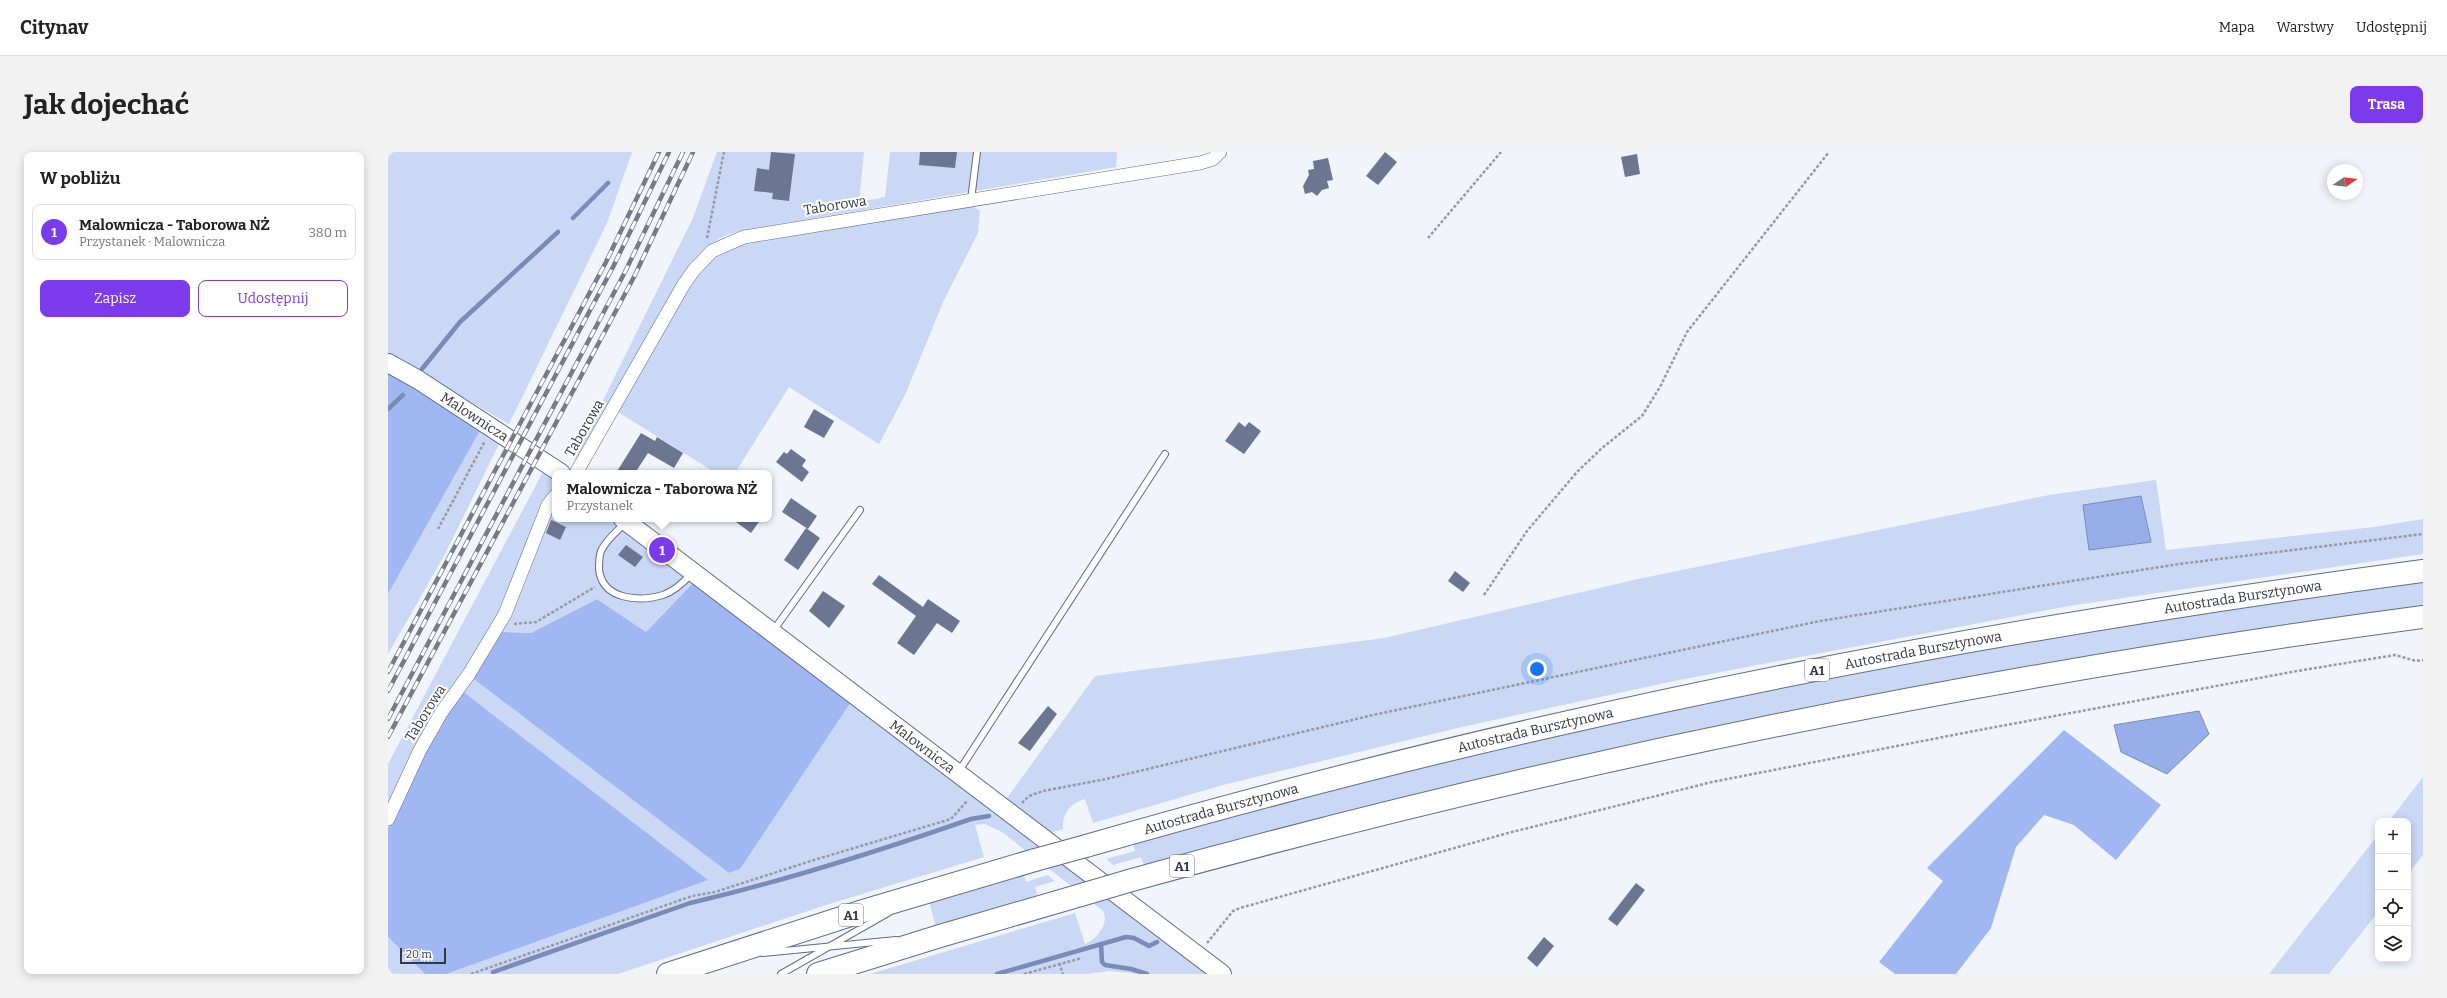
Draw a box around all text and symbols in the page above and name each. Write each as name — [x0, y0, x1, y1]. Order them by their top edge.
text: Citynav — [20, 16, 88, 39]
text: Mapa — [2219, 19, 2255, 36]
text: Warstwy — [2277, 19, 2334, 36]
text: Udostępnij — [2356, 19, 2427, 36]
button: Trasa — [2350, 86, 2423, 123]
text: Jak dojechać — [24, 88, 189, 121]
north arrow — [2327, 164, 2363, 200]
text: W pobliżu — [40, 168, 121, 189]
street label: Taborowa — [802, 192, 868, 219]
text: Malownicza - Taborowa NŻ — [79, 216, 270, 234]
text: 1 — [51, 225, 57, 240]
text: 380 m — [308, 225, 347, 240]
text: Przystanek · Malownicza — [79, 234, 225, 249]
button: Zapisz — [40, 280, 190, 317]
button: Udostępnij — [198, 280, 348, 317]
street label: Malownicza — [437, 389, 512, 446]
street label: Taborowa — [561, 396, 608, 460]
popup — [552, 470, 772, 522]
text: Malownicza - Taborowa NŻ — [567, 480, 757, 498]
text: Przystanek — [567, 498, 633, 513]
pin: 1 — [649, 535, 675, 565]
street label: Autostrada Bursztynowa — [2162, 577, 2323, 617]
street label: Autostrada Bursztynowa — [1843, 628, 2003, 673]
your location — [1527, 659, 1547, 679]
road number: A1 — [1805, 659, 1829, 681]
street label: Taborowa — [401, 682, 450, 745]
street label: Autostrada Bursztynowa — [1456, 704, 1615, 756]
street label: Malownicza — [886, 717, 958, 777]
street label: Autostrada Bursztynowa — [1142, 780, 1300, 838]
map controls — [2375, 818, 2411, 962]
button: + — [2375, 818, 2411, 854]
button: − — [2375, 854, 2411, 890]
road number: A1 — [1170, 855, 1194, 877]
button: locate — [2375, 890, 2411, 926]
road number: A1 — [839, 904, 863, 926]
button: layers — [2375, 926, 2411, 962]
scale bar — [400, 946, 446, 965]
text: 20 m — [406, 948, 432, 961]

